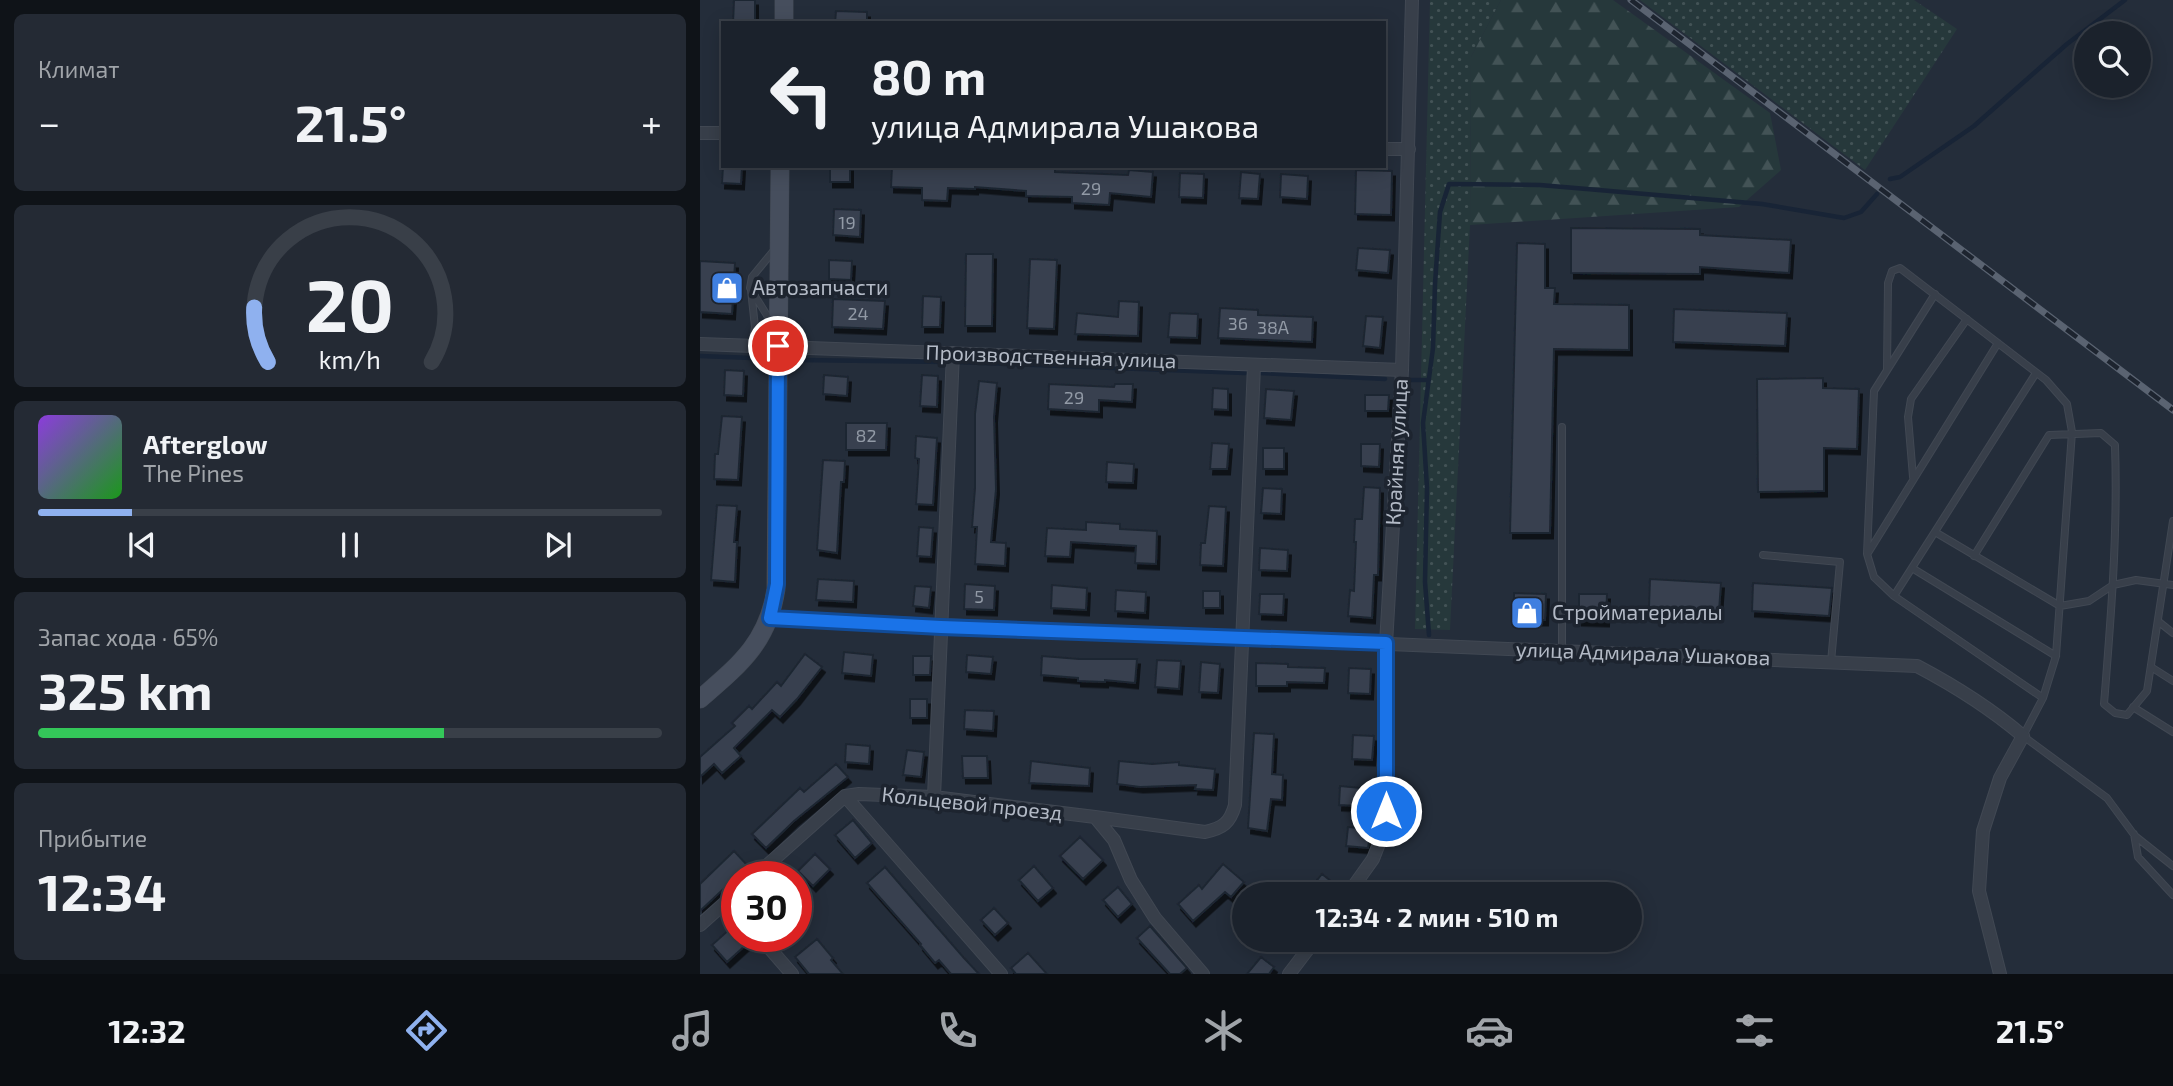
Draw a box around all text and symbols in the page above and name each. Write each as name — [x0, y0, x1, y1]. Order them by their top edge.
map controls — [2074, 21, 2151, 98]
button: search — [2074, 21, 2151, 98]
text: 80 m — [871, 46, 986, 105]
icon: left — [756, 49, 847, 140]
text: Климат — [38, 55, 119, 83]
text: 21.5° — [295, 90, 407, 152]
text: − — [38, 99, 60, 145]
text: + — [641, 99, 662, 145]
text: улица Адмирала Ушакова — [871, 106, 1259, 144]
house number: 29 — [1081, 177, 1101, 199]
house number: 19 — [838, 211, 856, 233]
text: 20 — [306, 259, 394, 347]
shop icon: Автозапчасти — [708, 269, 746, 307]
place label: Автозапчасти — [752, 274, 888, 299]
house number: 24 — [847, 302, 869, 324]
house number: 36 — [1228, 312, 1248, 334]
pin — [748, 316, 808, 376]
house number: 38А — [1257, 316, 1290, 338]
icon: arrive — [759, 327, 797, 365]
street label: Производственная улица — [925, 339, 1177, 373]
text: km/h — [319, 344, 381, 374]
street label: Крайняя улица — [1379, 378, 1413, 526]
house number: 29 — [1064, 386, 1084, 408]
house number: 82 — [855, 424, 877, 446]
text: Afterglow — [143, 428, 268, 459]
text: The Pines — [143, 459, 244, 487]
icon: previous — [123, 526, 161, 564]
icon: pause — [331, 526, 369, 564]
icon: next — [539, 526, 577, 564]
house number: 5 — [974, 585, 984, 607]
shop icon: Стройматериалы — [1508, 594, 1546, 632]
place label: Стройматериалы — [1552, 599, 1723, 624]
text: Запас хода · 65% — [38, 623, 218, 651]
street label: улица Адмирала Ушакова — [1515, 636, 1771, 670]
text: 325 km — [38, 658, 213, 720]
position arrow — [1349, 774, 1423, 848]
street label: Кольцевой проезд — [881, 781, 1064, 824]
text: Прибытие — [38, 824, 147, 852]
text: 12:34 — [38, 859, 167, 921]
speed limit sign: 30 — [721, 861, 812, 952]
text: 12:34 · 2 мин · 510 m — [1315, 901, 1559, 932]
icon: directions — [402, 1006, 451, 1055]
icon: music — [668, 1006, 717, 1055]
icon: phone — [933, 1006, 982, 1055]
icon: climate — [1199, 1006, 1248, 1055]
icon: car — [1465, 1006, 1514, 1055]
icon: filters — [1730, 1006, 1779, 1055]
text: 12:32 — [108, 1011, 186, 1049]
text: 21.5° — [1996, 1011, 2065, 1049]

